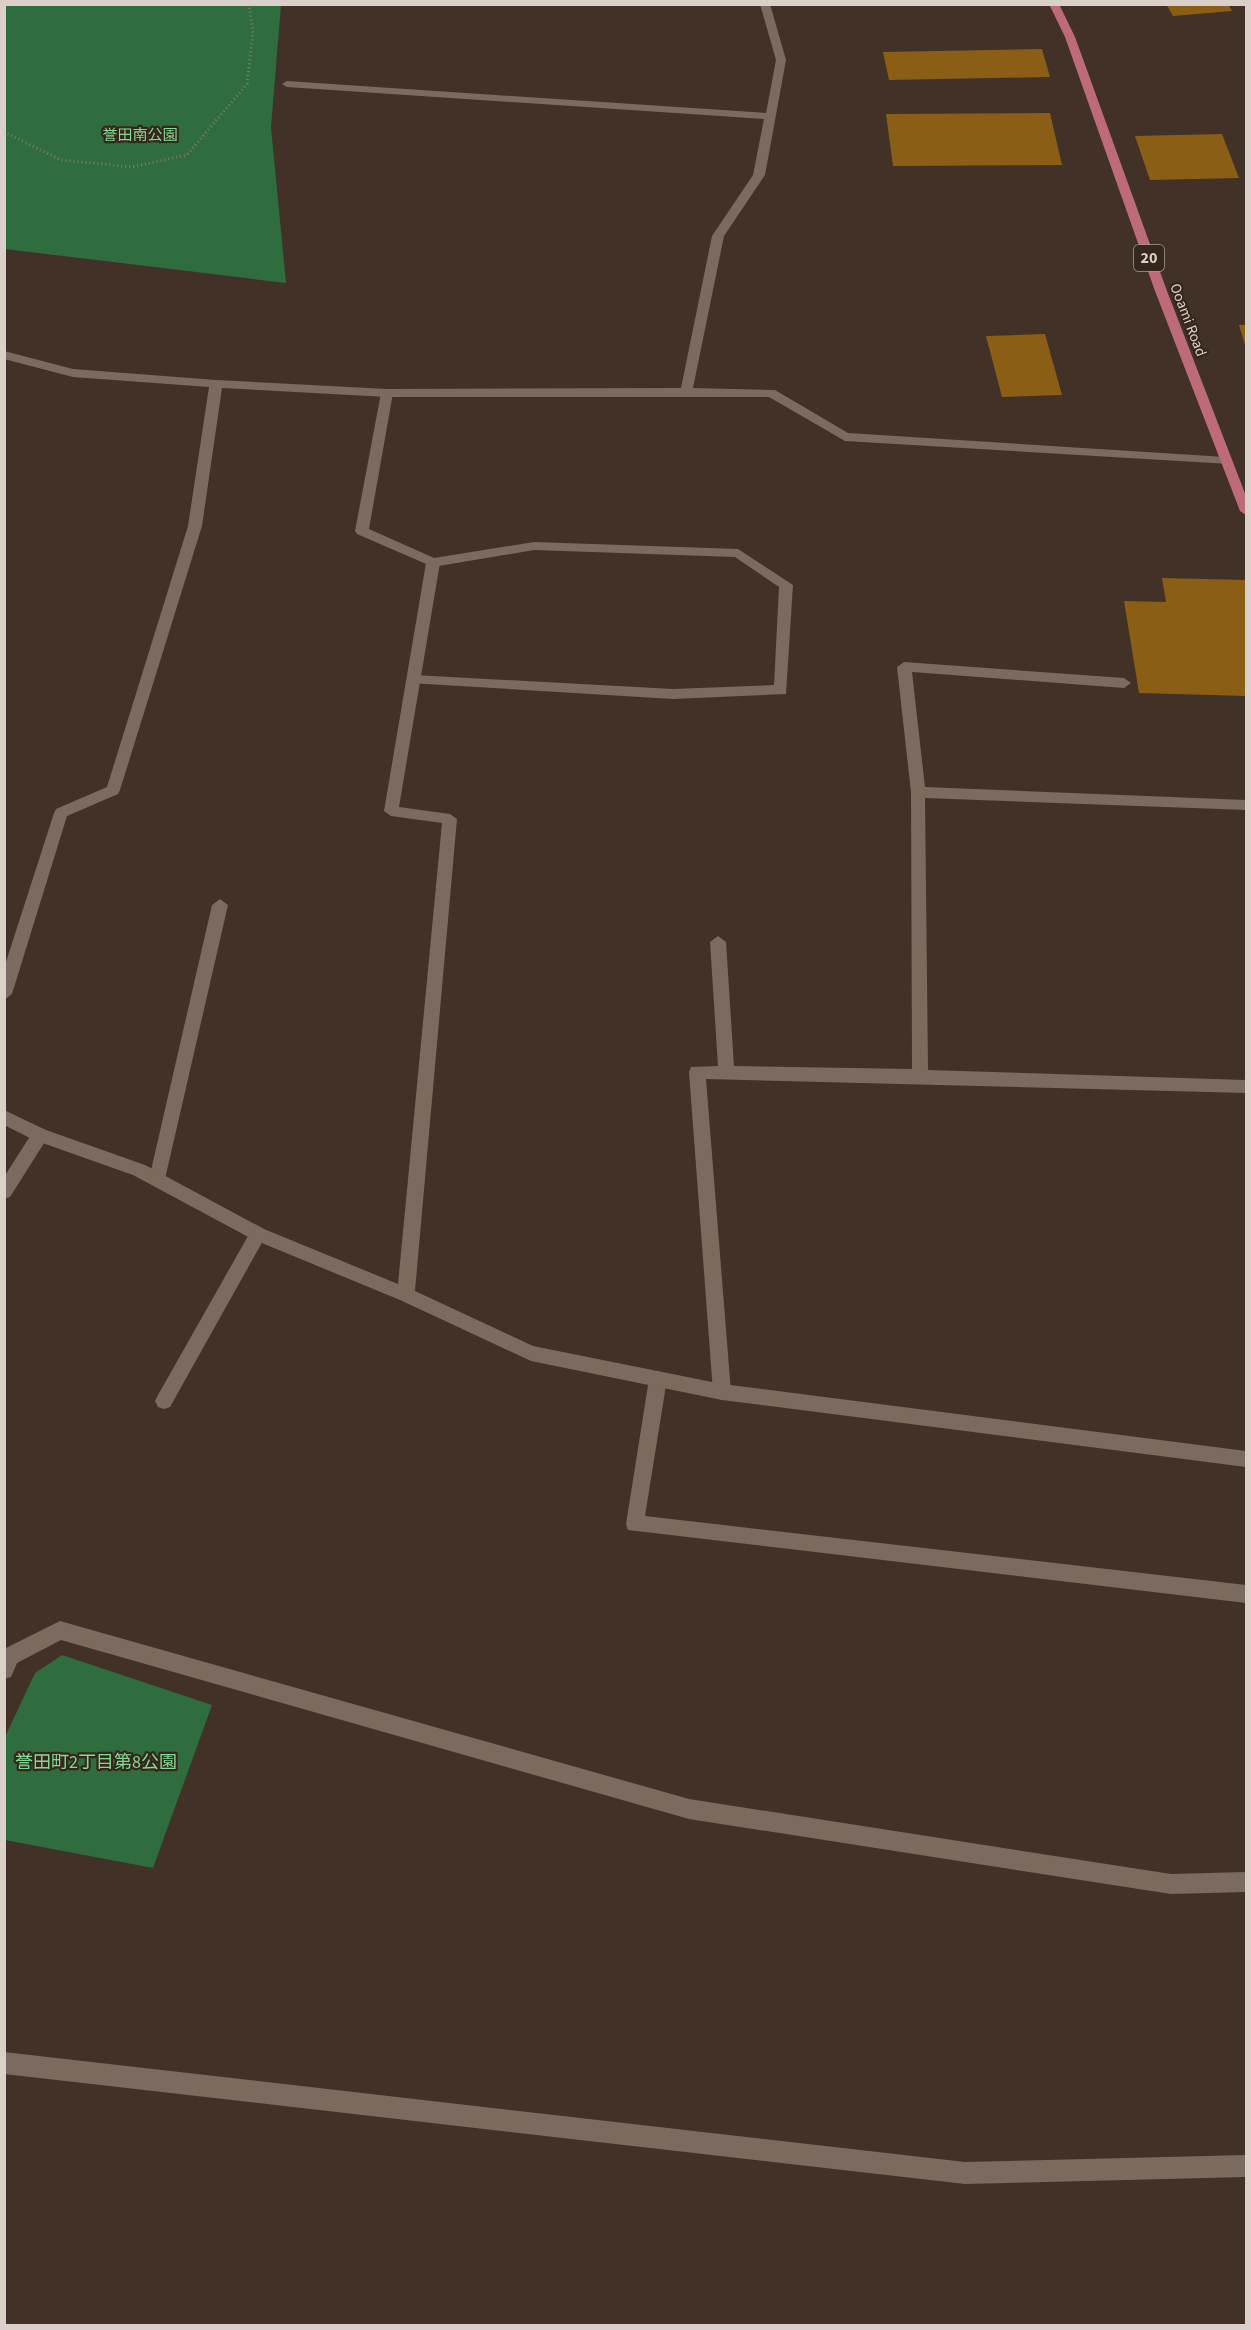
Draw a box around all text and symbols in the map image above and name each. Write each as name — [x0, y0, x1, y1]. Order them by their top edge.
park label: 誉田南公園 — [102, 125, 178, 146]
road number: 20 — [1134, 245, 1164, 271]
street label: Ooami Road — [1164, 280, 1212, 360]
park label: 誉田町2丁目第8公園 — [15, 1750, 177, 1775]

